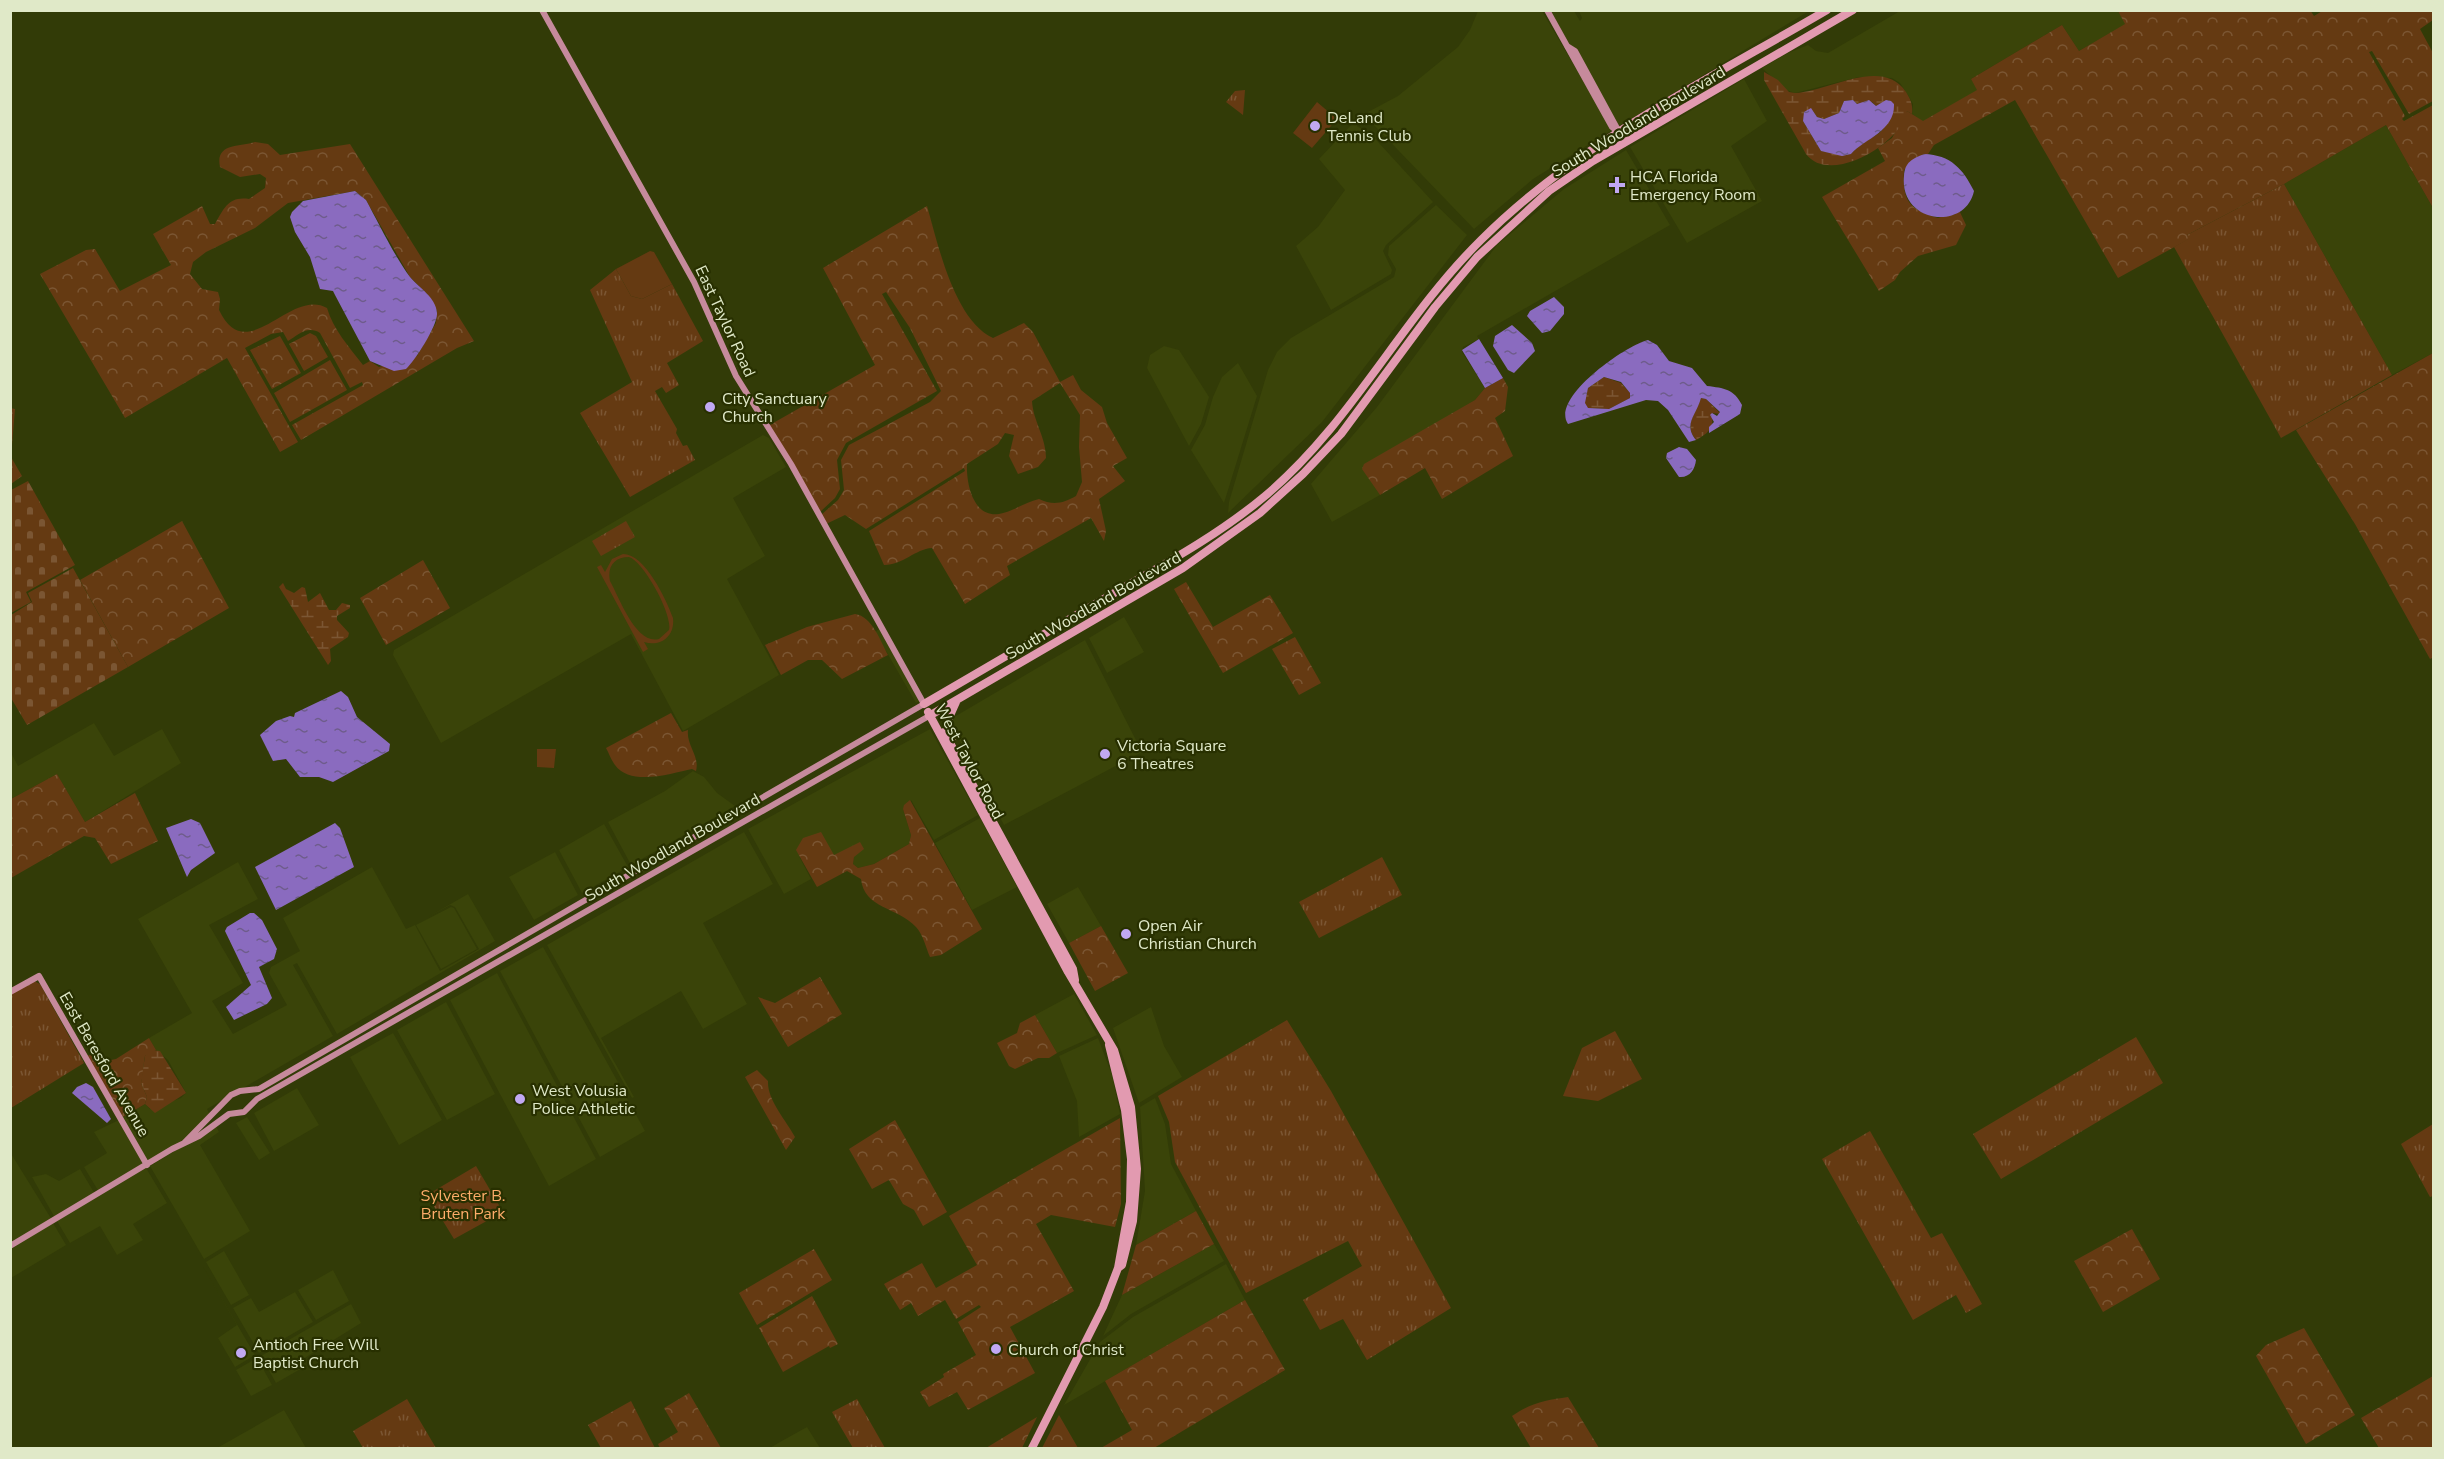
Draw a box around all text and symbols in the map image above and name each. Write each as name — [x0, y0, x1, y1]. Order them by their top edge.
street label: South Woodland Boulevard — [1547, 61, 1730, 183]
place label: DeLand Tennis Club — [1327, 107, 1411, 147]
marker: DeLand Tennis Club — [1308, 119, 1322, 133]
place label: HCA Florida Emergency Room — [1630, 166, 1756, 206]
marker: HCA Florida Emergency Room — [1608, 176, 1626, 194]
street label: East Taylor Road — [690, 262, 761, 381]
place label: City Sanctuary Church — [722, 388, 828, 428]
marker: City Sanctuary Church — [703, 400, 717, 414]
street label: South Woodland Boulevard — [1002, 547, 1185, 665]
street label: West Taylor Road — [929, 700, 1009, 823]
place label: Victoria Square 6 Theatres — [1116, 735, 1226, 775]
marker: Victoria Square 6 Theatres — [1098, 747, 1112, 761]
street label: South Woodland Boulevard — [581, 789, 764, 907]
place label: Open Air Christian Church — [1138, 915, 1257, 955]
marker: Open Air Christian Church — [1119, 927, 1133, 941]
street label: East Beresford Avenue — [54, 988, 155, 1141]
place label: West Volusia Police Athletic — [532, 1080, 636, 1120]
marker: West Volusia Police Athletic — [513, 1092, 527, 1106]
park label: Sylvester B. Bruten Park — [421, 1185, 506, 1225]
place label: Antioch Free Will Baptist Church — [253, 1334, 379, 1374]
place label: Church of Christ — [1008, 1339, 1124, 1361]
marker: Church of Christ — [989, 1342, 1003, 1356]
marker: Antioch Free Will Baptist Church — [234, 1346, 248, 1360]

